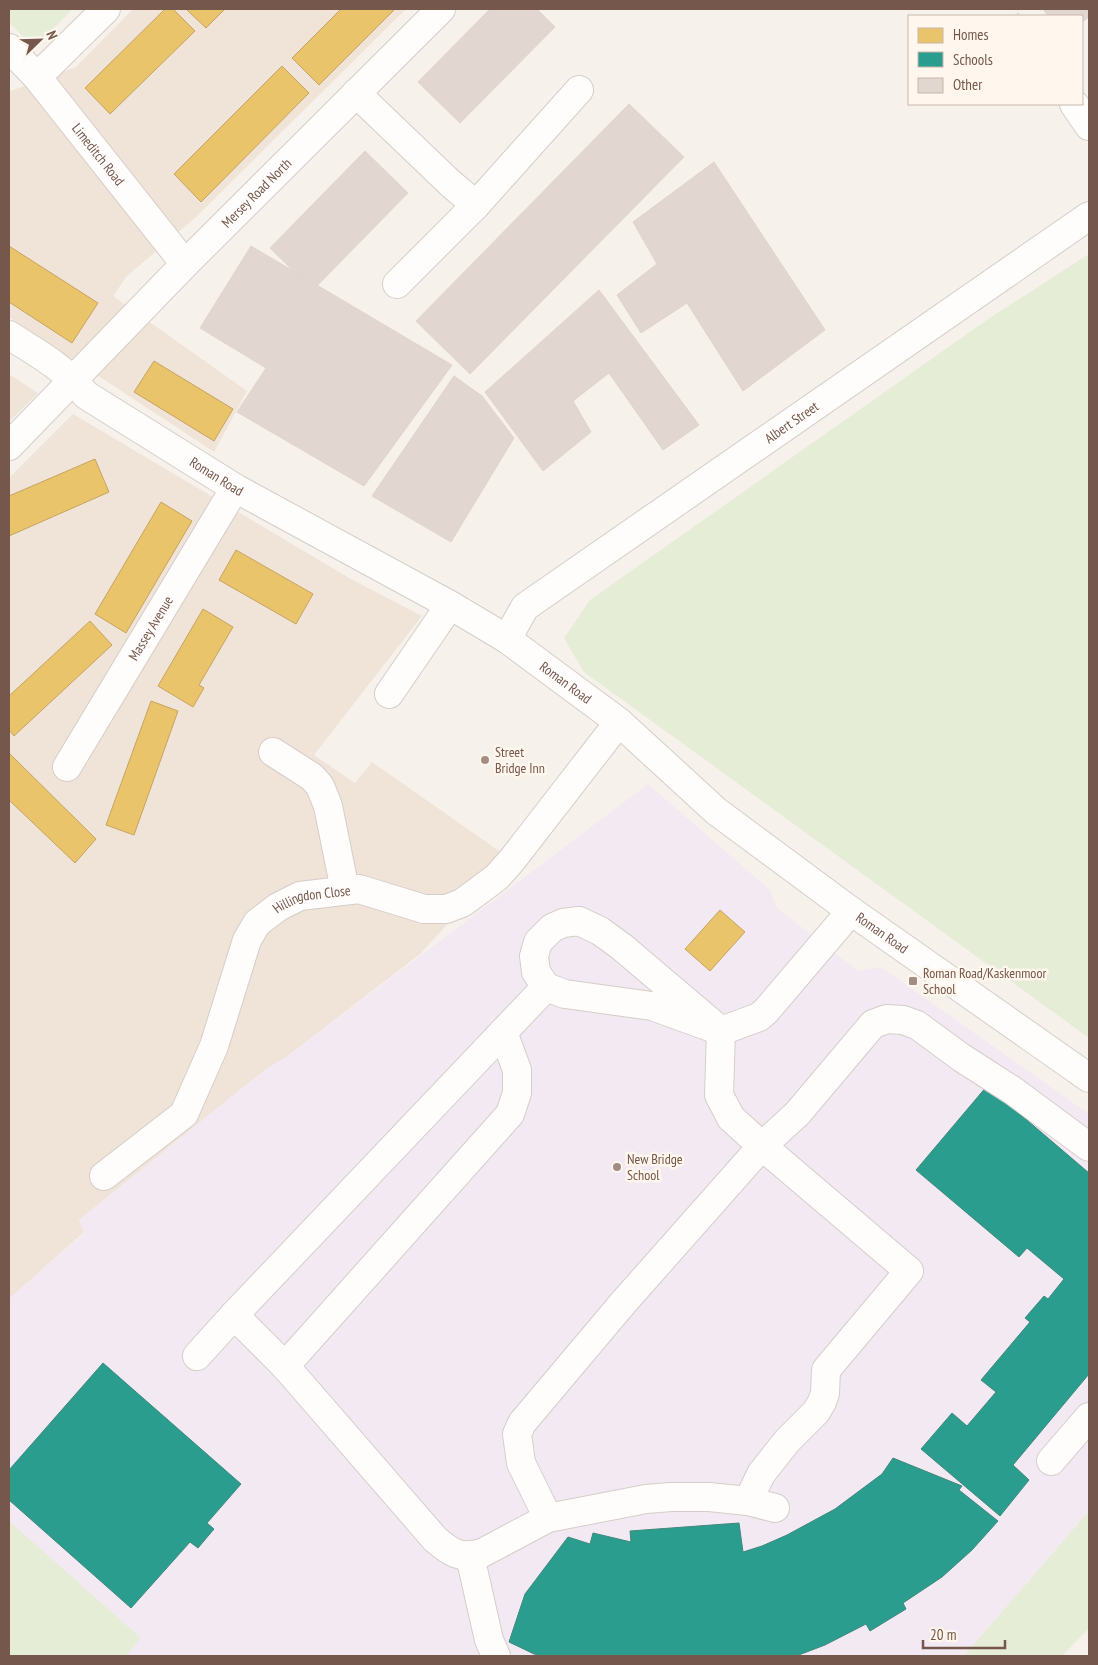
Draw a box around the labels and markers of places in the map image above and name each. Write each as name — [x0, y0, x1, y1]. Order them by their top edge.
place label: Street Bridge Inn — [495, 743, 545, 777]
marker: Street Bridge Inn — [479, 754, 491, 766]
place label: Roman Road/Kaskenmoor School — [923, 964, 1046, 998]
marker: Roman Road/Kaskenmoor School — [907, 975, 919, 987]
place label: New Bridge School — [627, 1150, 683, 1184]
marker: New Bridge School — [611, 1161, 623, 1173]

